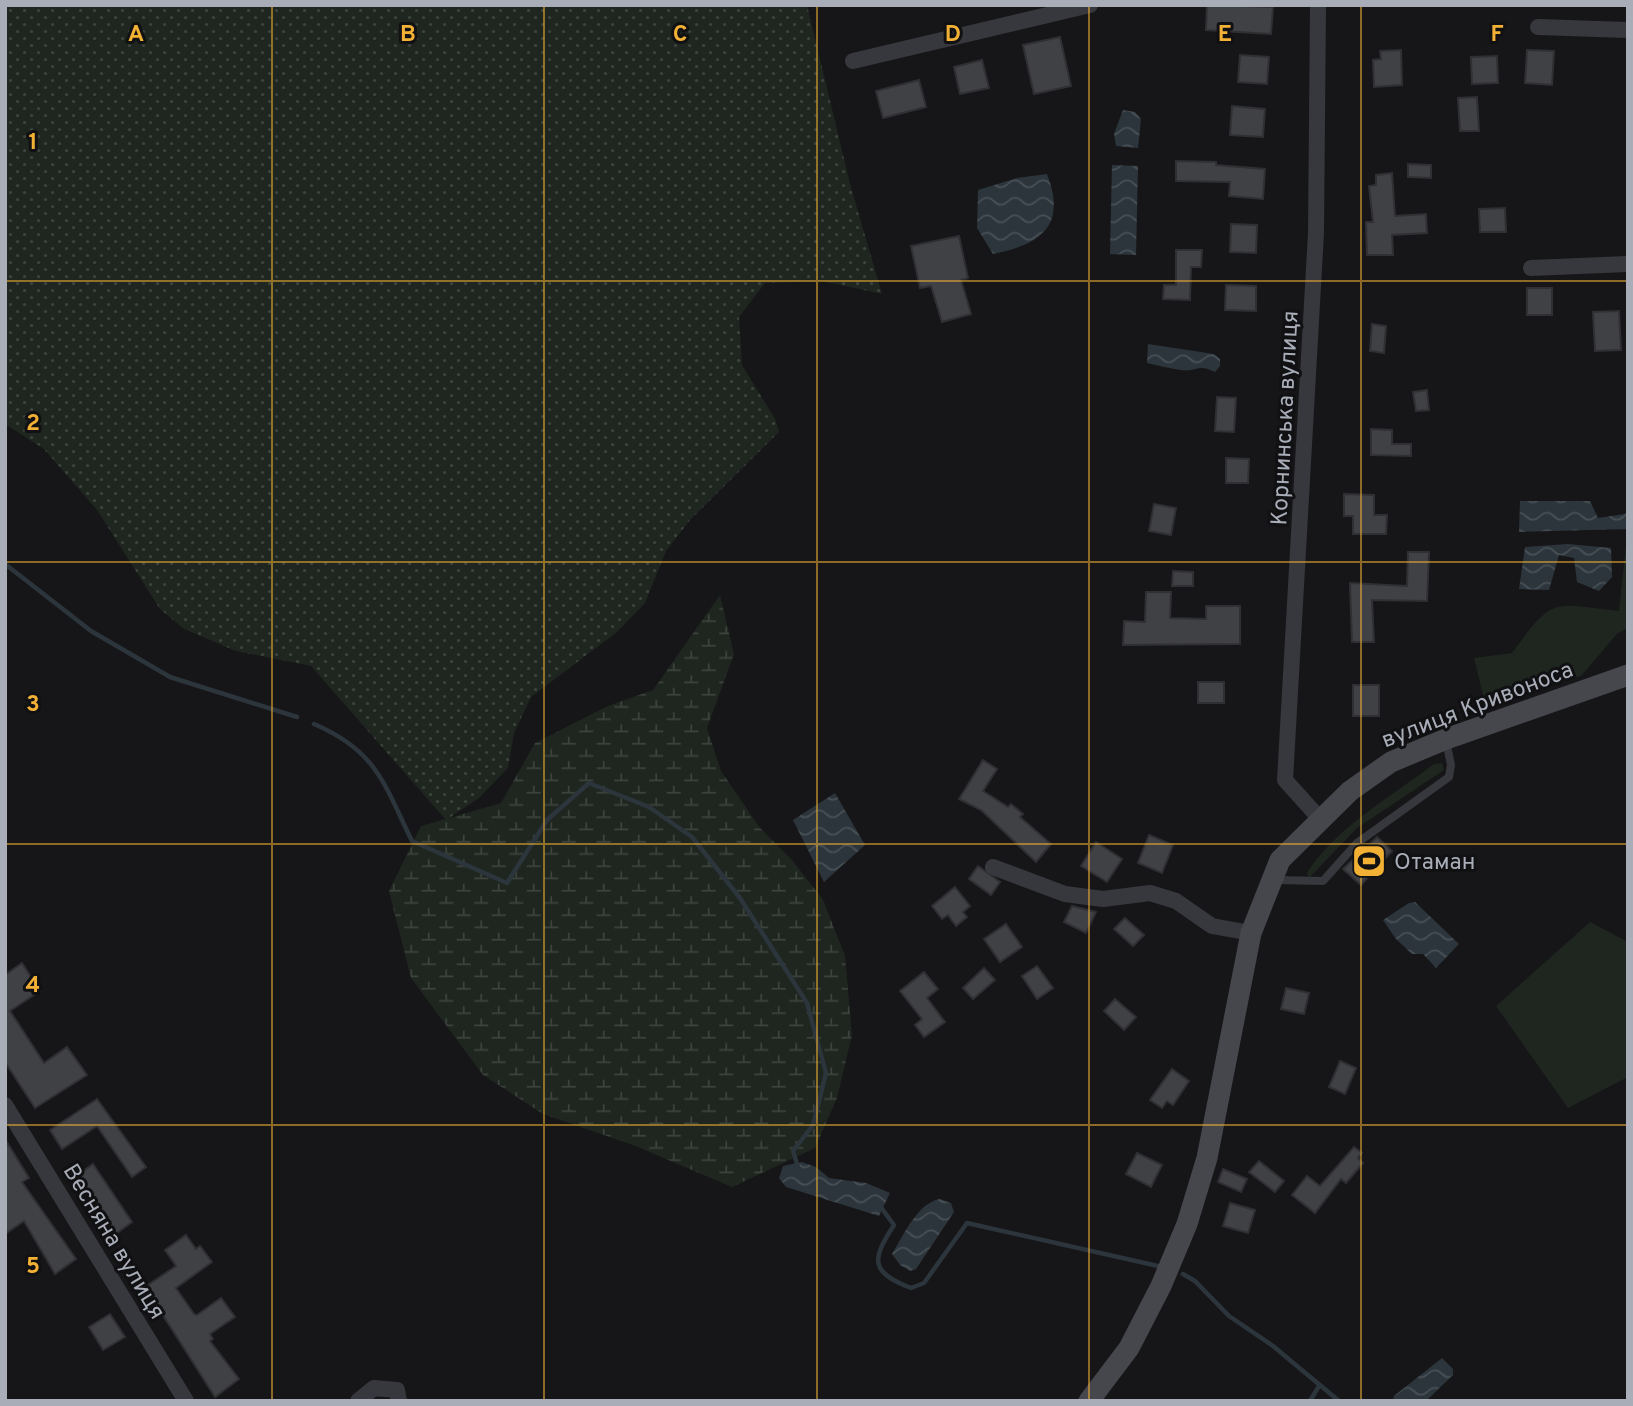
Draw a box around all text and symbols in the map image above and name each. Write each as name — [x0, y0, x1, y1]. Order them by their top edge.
text: A — [128, 21, 144, 50]
text: B — [400, 21, 416, 50]
text: C — [673, 21, 687, 50]
text: D — [945, 21, 961, 50]
text: E — [1218, 21, 1232, 50]
text: F — [1490, 21, 1504, 50]
text: 1 — [28, 129, 38, 158]
street label: Корнинська вулиця — [1266, 310, 1307, 526]
text: 2 — [26, 410, 40, 439]
street label: вулиця Кривоноса — [1378, 656, 1578, 756]
text: 3 — [26, 691, 40, 720]
sports icon: Отаман — [1350, 842, 1388, 880]
place label: Отаман — [1394, 849, 1476, 878]
text: 4 — [26, 972, 40, 1001]
street label: Весняна вулиця — [55, 1159, 171, 1325]
text: 5 — [26, 1253, 40, 1282]

